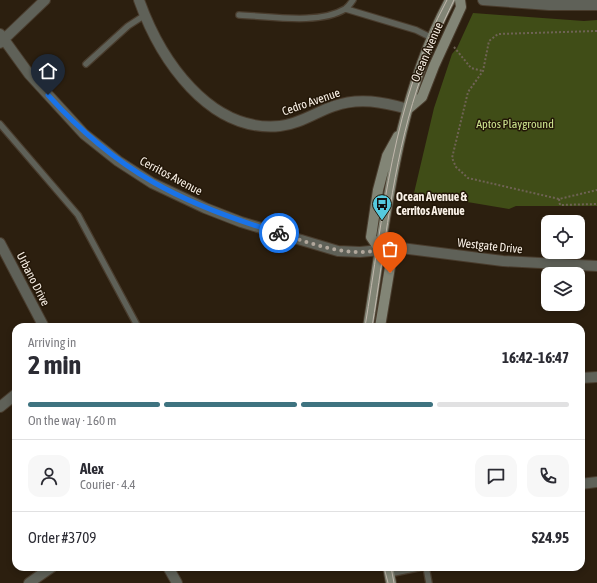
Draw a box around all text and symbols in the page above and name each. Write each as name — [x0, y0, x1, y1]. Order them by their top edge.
street label: Ocean Avenue — [408, 20, 446, 84]
pin — [31, 54, 65, 95]
icon: home — [37, 60, 59, 82]
street label: Cedro Avenue — [280, 86, 342, 118]
park label: Aptos Playground — [476, 117, 554, 131]
street label: Cerritos Avenue — [137, 154, 205, 198]
place label: Ocean Avenue & Cerritos Avenue — [396, 190, 468, 218]
bus stop icon: Ocean Avenue & Cerritos Avenue — [371, 193, 393, 221]
courier — [259, 213, 299, 253]
map controls — [541, 215, 585, 311]
button: locate — [541, 215, 585, 259]
icon: bike — [268, 222, 290, 244]
pin — [373, 232, 407, 273]
street label: Westgate Drive — [457, 236, 523, 256]
icon: bag — [379, 238, 401, 260]
street label: Urbano Drive — [14, 250, 52, 308]
button: layers — [541, 267, 585, 311]
text: Arriving in — [28, 335, 76, 350]
text: 16:42–16:47 — [502, 349, 569, 366]
text: 2 min — [28, 350, 81, 380]
text: On the way · 160 m — [28, 413, 116, 428]
button: person — [28, 455, 70, 497]
button: chat — [475, 455, 517, 497]
button: phone — [527, 455, 569, 497]
text: Alex — [80, 460, 104, 477]
text: Courier · 4.4 — [80, 477, 136, 492]
text: Order #3709 — [28, 529, 96, 546]
text: $24.95 — [532, 529, 569, 546]

